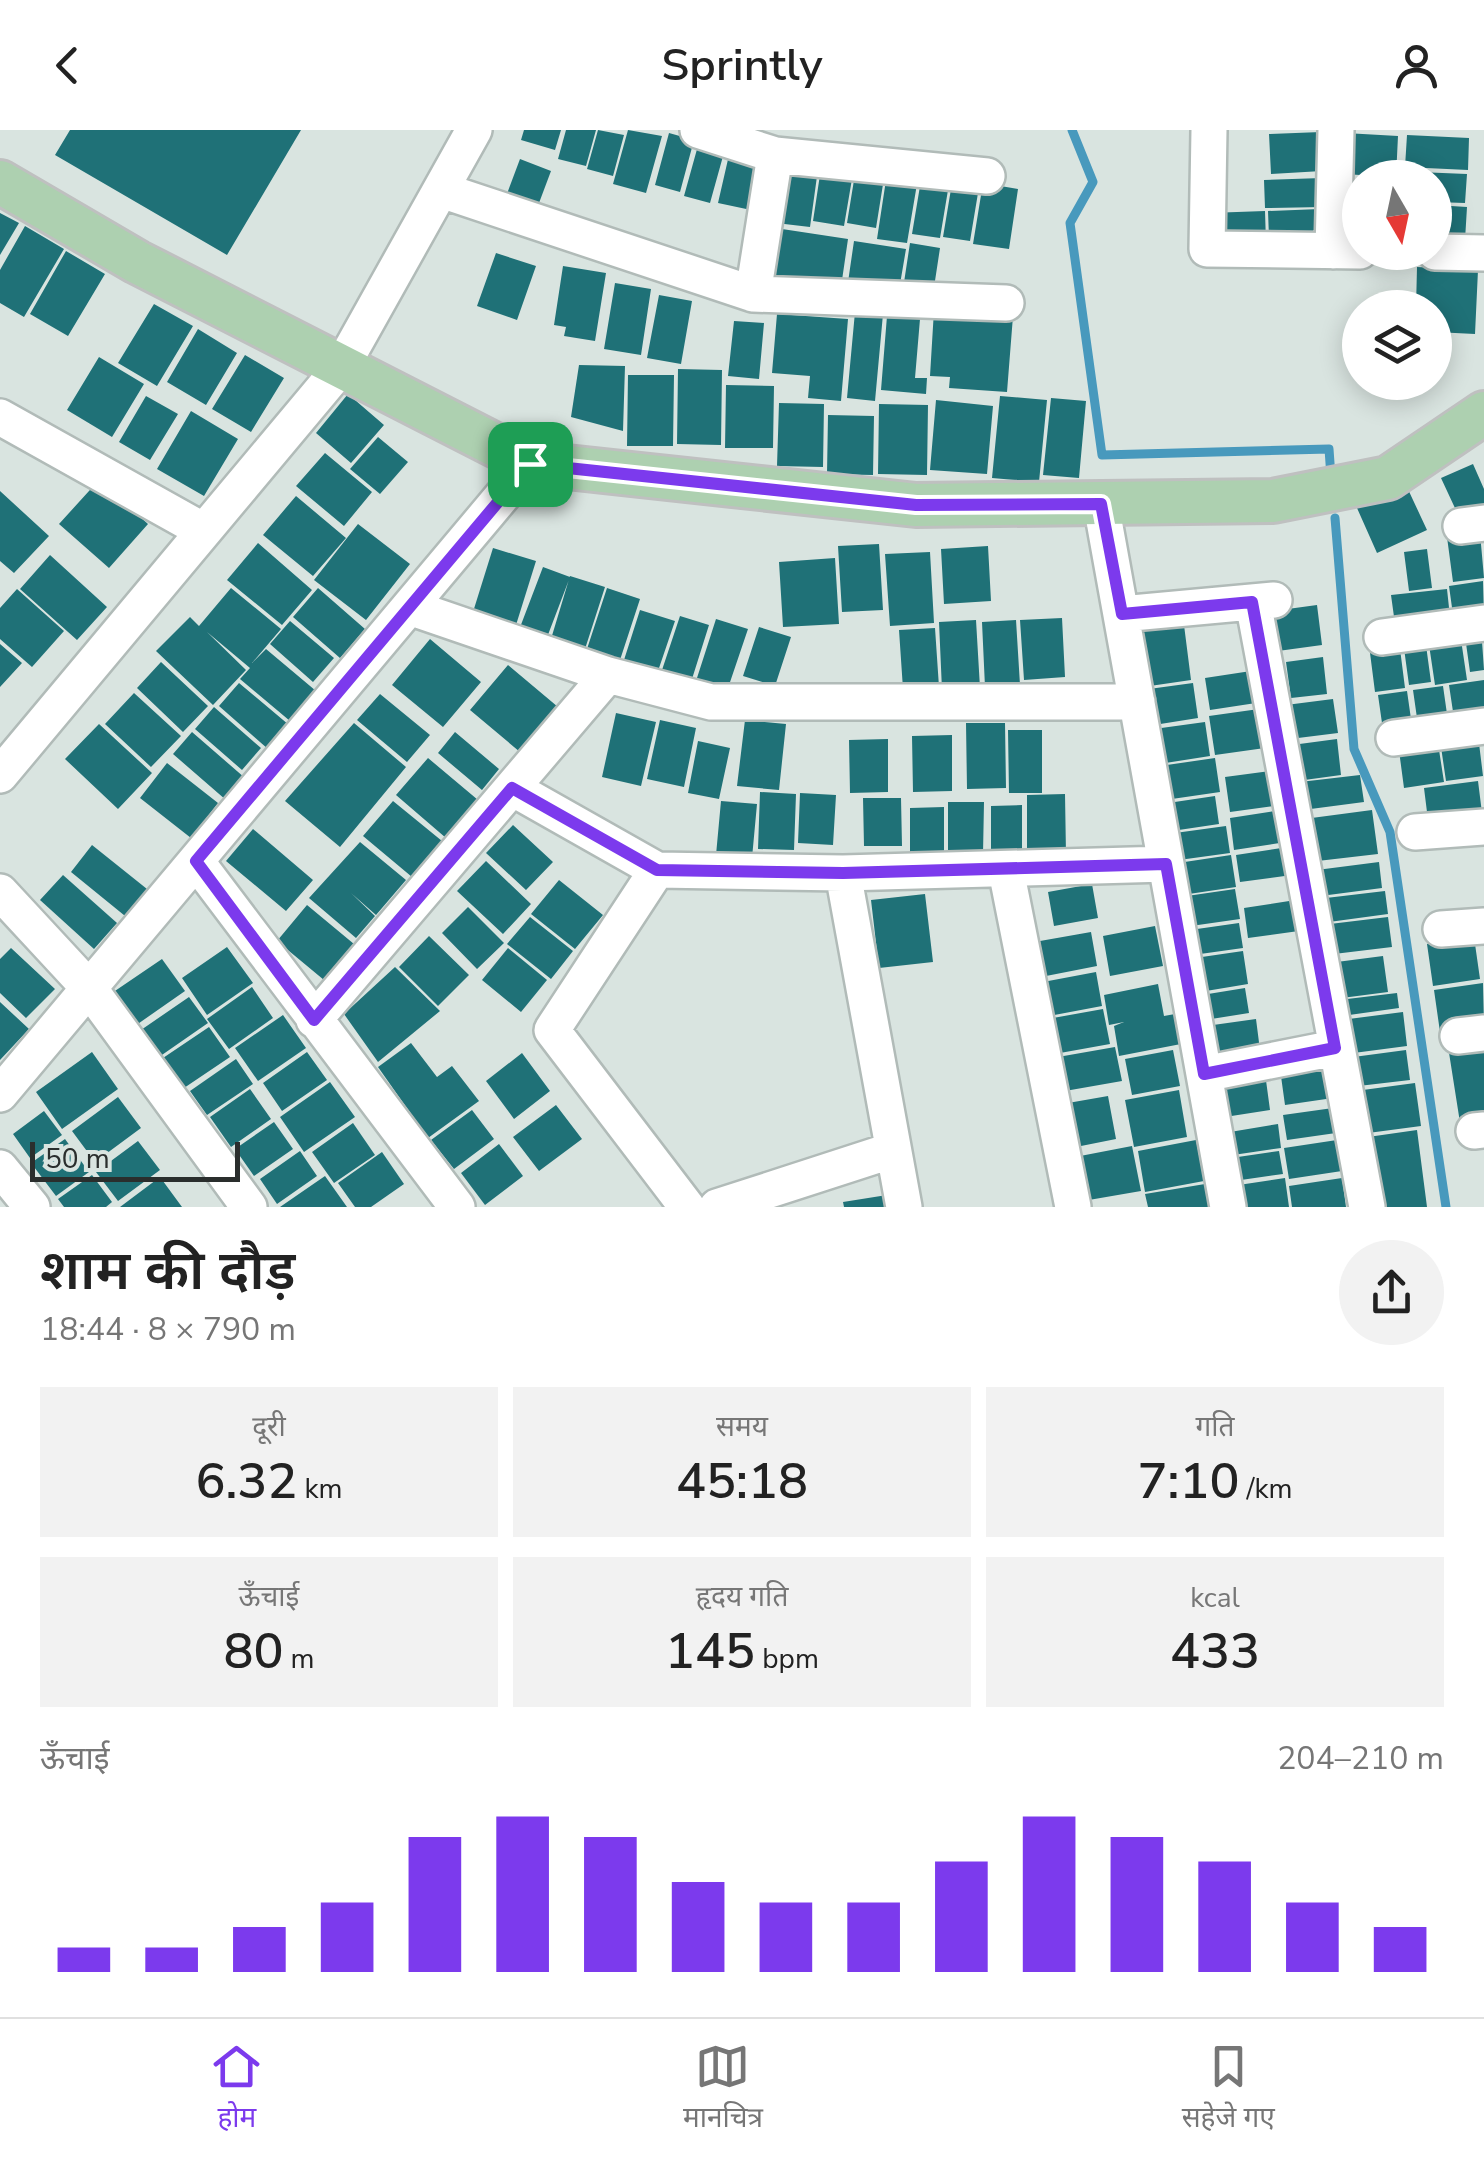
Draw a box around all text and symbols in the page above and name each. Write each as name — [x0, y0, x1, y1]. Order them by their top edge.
text: Sprintly — [661, 35, 823, 96]
icon: back — [40, 38, 95, 93]
icon: person — [1389, 38, 1444, 93]
north arrow — [1342, 160, 1452, 270]
map controls — [1342, 160, 1452, 400]
button: layers — [1342, 290, 1452, 400]
pin — [488, 422, 573, 507]
icon: arrive — [503, 437, 558, 492]
scale bar — [30, 1137, 240, 1182]
text: 50 m — [45, 1140, 110, 1178]
text: शाम की दौड़ — [40, 1233, 295, 1308]
button: share — [1339, 1240, 1444, 1345]
text: 18:44 · 8 × 790 m — [40, 1308, 296, 1351]
text: दूरी — [252, 1408, 286, 1446]
text: समय — [716, 1408, 768, 1446]
text: गति — [1196, 1408, 1234, 1446]
text: 6.32 — [195, 1447, 297, 1516]
text: 45:18 — [676, 1447, 808, 1516]
text: 7:10 — [1138, 1447, 1239, 1516]
text: km — [297, 1470, 343, 1508]
text: /km — [1239, 1470, 1292, 1508]
text: ऊँचाई — [239, 1578, 299, 1616]
text: हृदय गति — [696, 1578, 788, 1616]
text: kcal — [1190, 1579, 1240, 1617]
text: 80 — [223, 1617, 283, 1686]
text: 145 — [665, 1617, 755, 1686]
text: 433 — [1170, 1617, 1260, 1686]
text: m — [283, 1640, 315, 1678]
text: bpm — [755, 1640, 819, 1678]
text: ऊँचाई — [40, 1737, 109, 1780]
text: 204–210 m — [1277, 1737, 1444, 1780]
tab: होम — [209, 2039, 264, 2138]
tab: मानचित्र — [683, 2039, 763, 2138]
tab: सहेजे गए — [1182, 2039, 1275, 2138]

